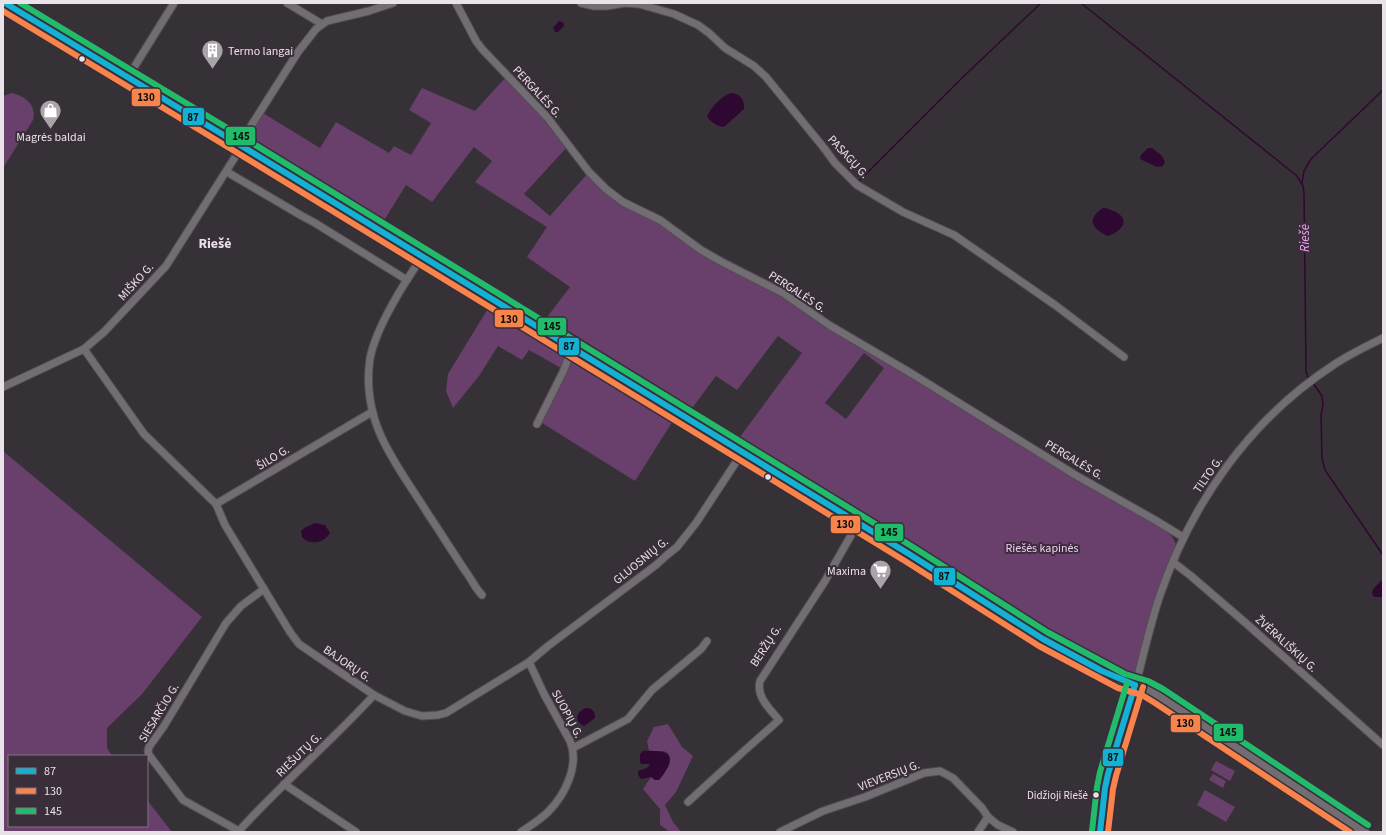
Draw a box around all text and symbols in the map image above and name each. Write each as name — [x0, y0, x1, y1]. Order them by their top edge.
building icon: Termo langai — [200, 38, 226, 71]
place label: Termo langai — [228, 43, 293, 60]
unlabelled marker — [77, 54, 87, 64]
street label: PERGALĖS G. — [509, 62, 565, 122]
line badge: 130 — [131, 88, 161, 107]
text: 130 — [137, 90, 155, 105]
shop icon: Magrės baldai — [38, 97, 64, 130]
line badge: 87 — [182, 107, 205, 126]
text: 87 — [187, 110, 199, 125]
line badge: 145 — [225, 126, 256, 146]
place label: Magrės baldai — [16, 129, 86, 146]
text: 145 — [232, 129, 250, 144]
street label: PASAGŲ G. — [824, 132, 872, 182]
water label: Riešė — [1296, 224, 1314, 252]
district label: Riešė — [198, 234, 232, 254]
street label: MIŠKO G. — [114, 259, 158, 305]
street label: PERGALĖS G. — [765, 267, 829, 317]
line badge: 130 — [494, 309, 524, 328]
text: 130 — [500, 312, 518, 327]
line badge: 145 — [537, 317, 567, 336]
text: 145 — [543, 319, 561, 334]
line badge: 87 — [558, 337, 580, 356]
text: 87 — [563, 339, 575, 354]
street label: PERGALĖS G. — [1042, 436, 1106, 484]
street label: ŠILO G. — [253, 441, 293, 475]
street label: TILTO G. — [1189, 453, 1227, 497]
unlabelled marker — [763, 472, 773, 482]
line badge: 130 — [830, 515, 861, 534]
text: 130 — [836, 517, 854, 532]
line badge: 145 — [874, 523, 904, 542]
text: 145 — [880, 525, 898, 540]
street label: GLUOSNIŲ G. — [610, 533, 672, 589]
park label: Riešės kapinės — [1005, 540, 1079, 557]
supermarket icon: Maxima — [868, 558, 894, 591]
place label: Maxima — [827, 563, 866, 580]
line badge: 87 — [933, 567, 956, 586]
text: 87 — [938, 569, 950, 584]
street label: ŽVĖRALIŠKIŲ G. — [1251, 612, 1321, 676]
street label: BERŽŲ G. — [746, 622, 786, 670]
street label: BAJORŲ G. — [320, 642, 374, 686]
street label: SIESARČIO G. — [135, 680, 183, 746]
street label: SUOPIŲ G. — [547, 687, 587, 741]
line badge: 130 — [1170, 714, 1201, 733]
text: 130 — [1176, 716, 1194, 731]
line badge: 145 — [1213, 723, 1244, 742]
text: 145 — [1219, 725, 1237, 740]
street label: RIEŠUTŲ G. — [272, 729, 326, 781]
line badge: 87 — [1102, 748, 1124, 767]
text: 87 — [1107, 750, 1119, 765]
legend — [8, 755, 148, 827]
street label: VIEVERSIŲ G. — [856, 756, 922, 796]
text: 87 — [44, 763, 56, 780]
text: 130 — [44, 783, 62, 800]
place label: Didžioji Riešė — [1027, 788, 1089, 803]
marker: Didžioji Riešė — [1091, 790, 1101, 800]
text: 145 — [44, 803, 62, 820]

